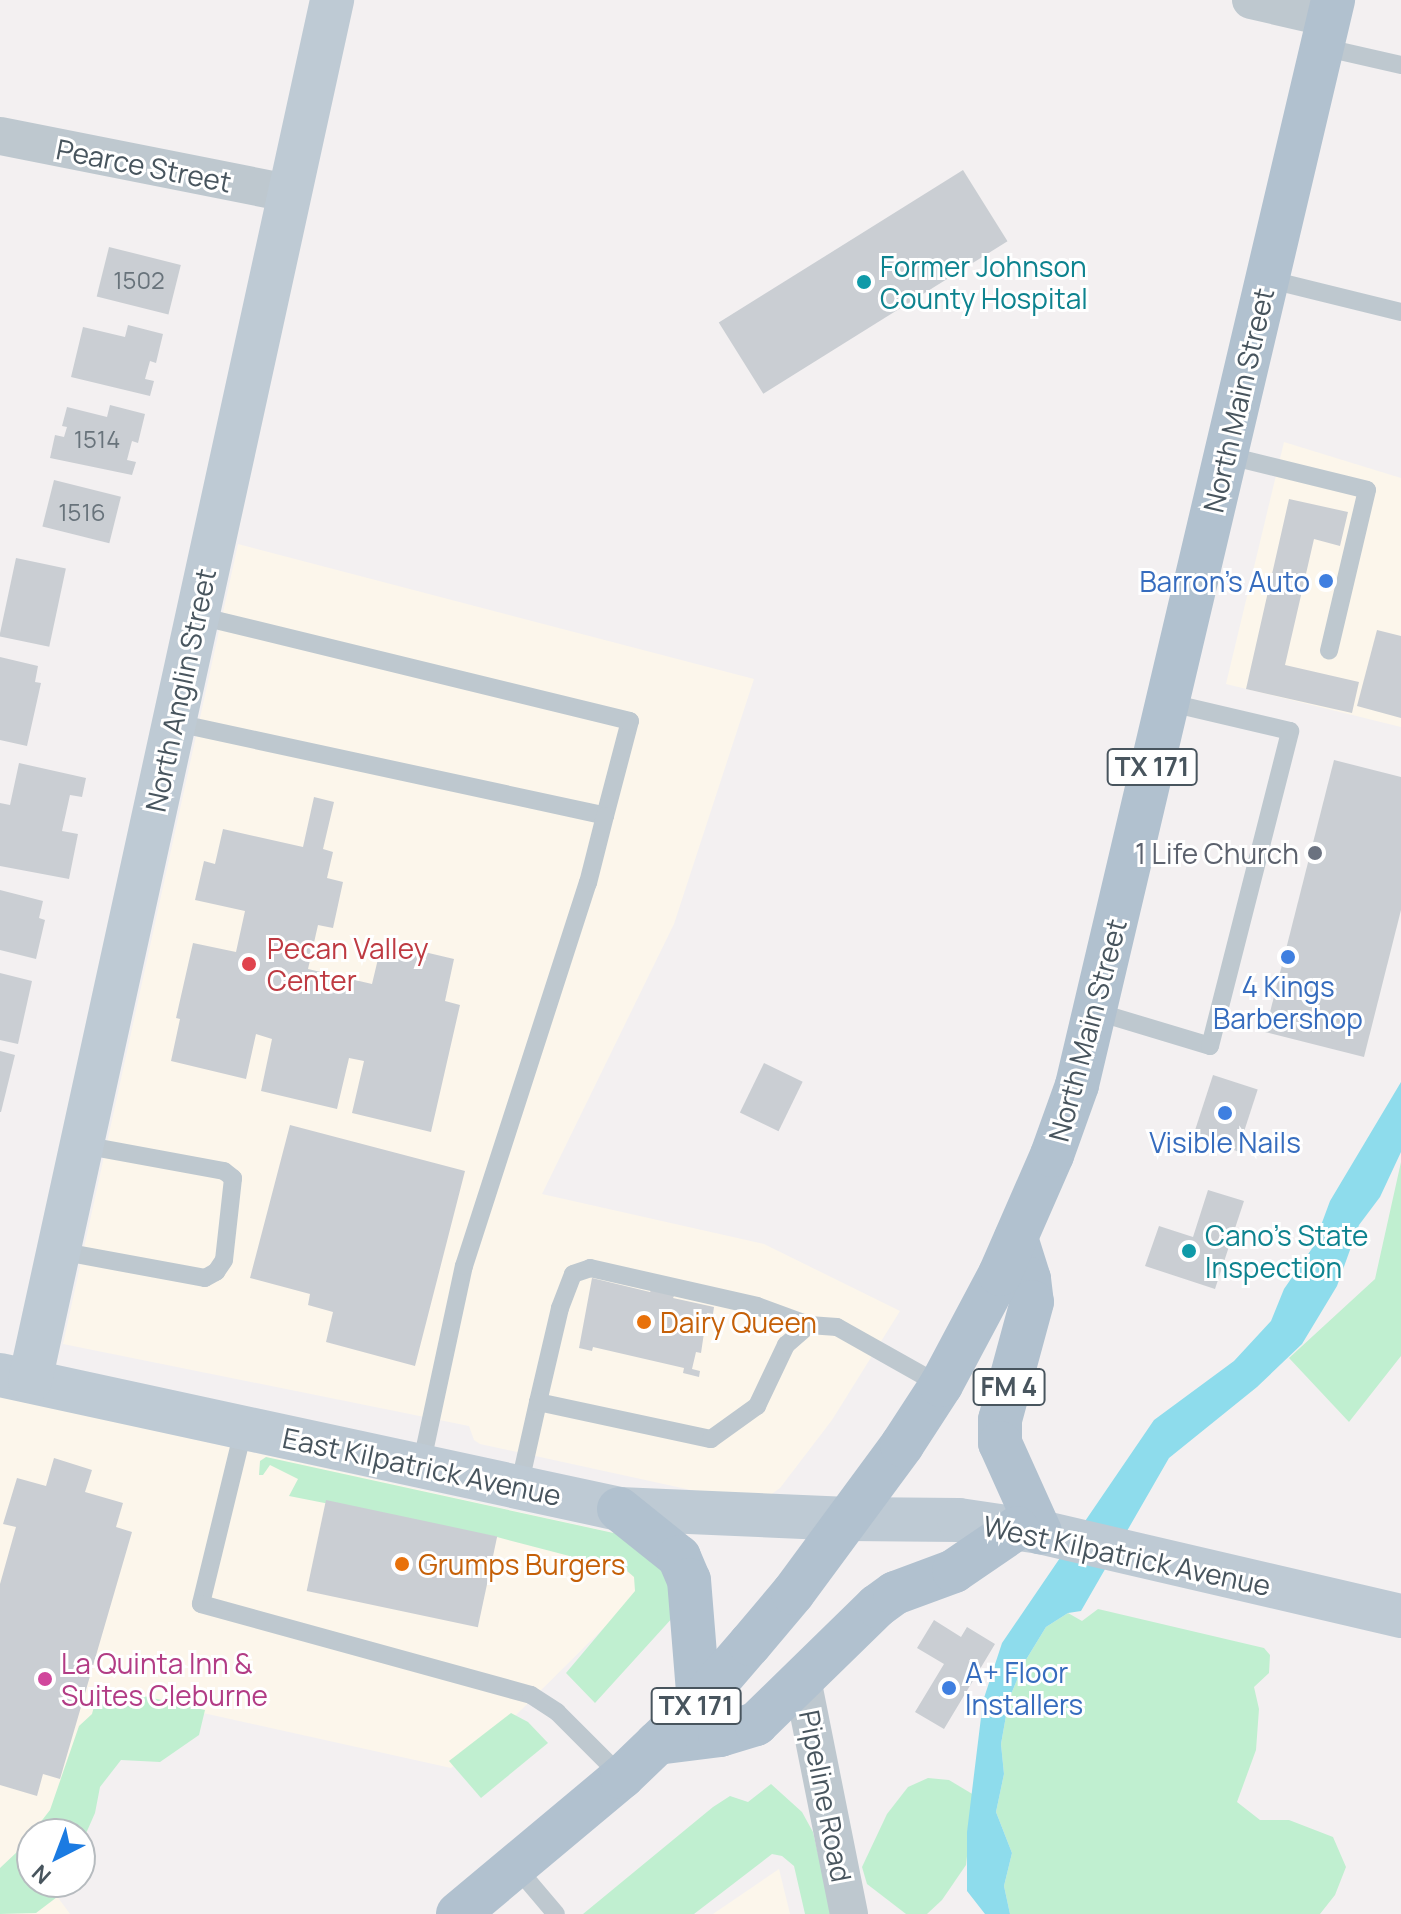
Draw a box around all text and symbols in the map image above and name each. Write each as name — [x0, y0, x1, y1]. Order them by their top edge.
street label: Pearce Street — [54, 132, 234, 198]
place label: Former Johnson County Hospital — [880, 249, 1088, 315]
house number: 1502 — [113, 266, 165, 294]
marker: Former Johnson County Hospital — [855, 273, 873, 291]
street label: North Main Street — [1196, 284, 1280, 516]
house number: 1514 — [74, 425, 120, 453]
house number: 1516 — [58, 498, 106, 526]
place label: Barron's Auto — [1140, 564, 1310, 598]
street label: North Anglin Street — [138, 565, 222, 815]
marker: Barron's Auto — [1317, 572, 1335, 590]
road number: TX 171 — [1106, 745, 1198, 789]
place label: 1 Life Church — [1135, 836, 1299, 870]
marker: 1 Life Church — [1306, 844, 1324, 862]
street label: North Main Street — [1041, 915, 1133, 1145]
place label: Pecan Valley Center — [267, 931, 428, 997]
marker: 4 Kings Barbershop — [1279, 948, 1297, 966]
marker: Pecan Valley Center — [238, 953, 260, 975]
place label: 4 Kings Barbershop — [1213, 969, 1363, 1035]
marker: Visible Nails — [1216, 1104, 1234, 1122]
place label: Visible Nails — [1149, 1125, 1301, 1159]
place label: Cano's State Inspection — [1205, 1218, 1368, 1284]
marker: Cano's State Inspection — [1180, 1242, 1198, 1260]
place label: Dairy Queen — [660, 1305, 817, 1339]
marker: Dairy Queen — [635, 1313, 653, 1331]
road number: FM 4 — [971, 1365, 1047, 1409]
street label: East Kilpatrick Avenue — [280, 1420, 564, 1512]
street label: West Kilpatrick Avenue — [980, 1508, 1274, 1602]
place label: Grumps Burgers — [418, 1547, 625, 1581]
marker: Grumps Burgers — [393, 1555, 411, 1573]
place label: La Quinta Inn & Suites Cleburne — [61, 1646, 268, 1712]
place label: A+ Floor Installers — [965, 1655, 1083, 1721]
marker: La Quinta Inn & Suites Cleburne — [36, 1670, 54, 1688]
marker: A+ Floor Installers — [940, 1679, 958, 1697]
road number: TX 171 — [650, 1684, 742, 1728]
street label: Pipeline Road — [793, 1707, 859, 1885]
north arrow — [16, 1818, 96, 1898]
text: N — [25, 1858, 57, 1891]

